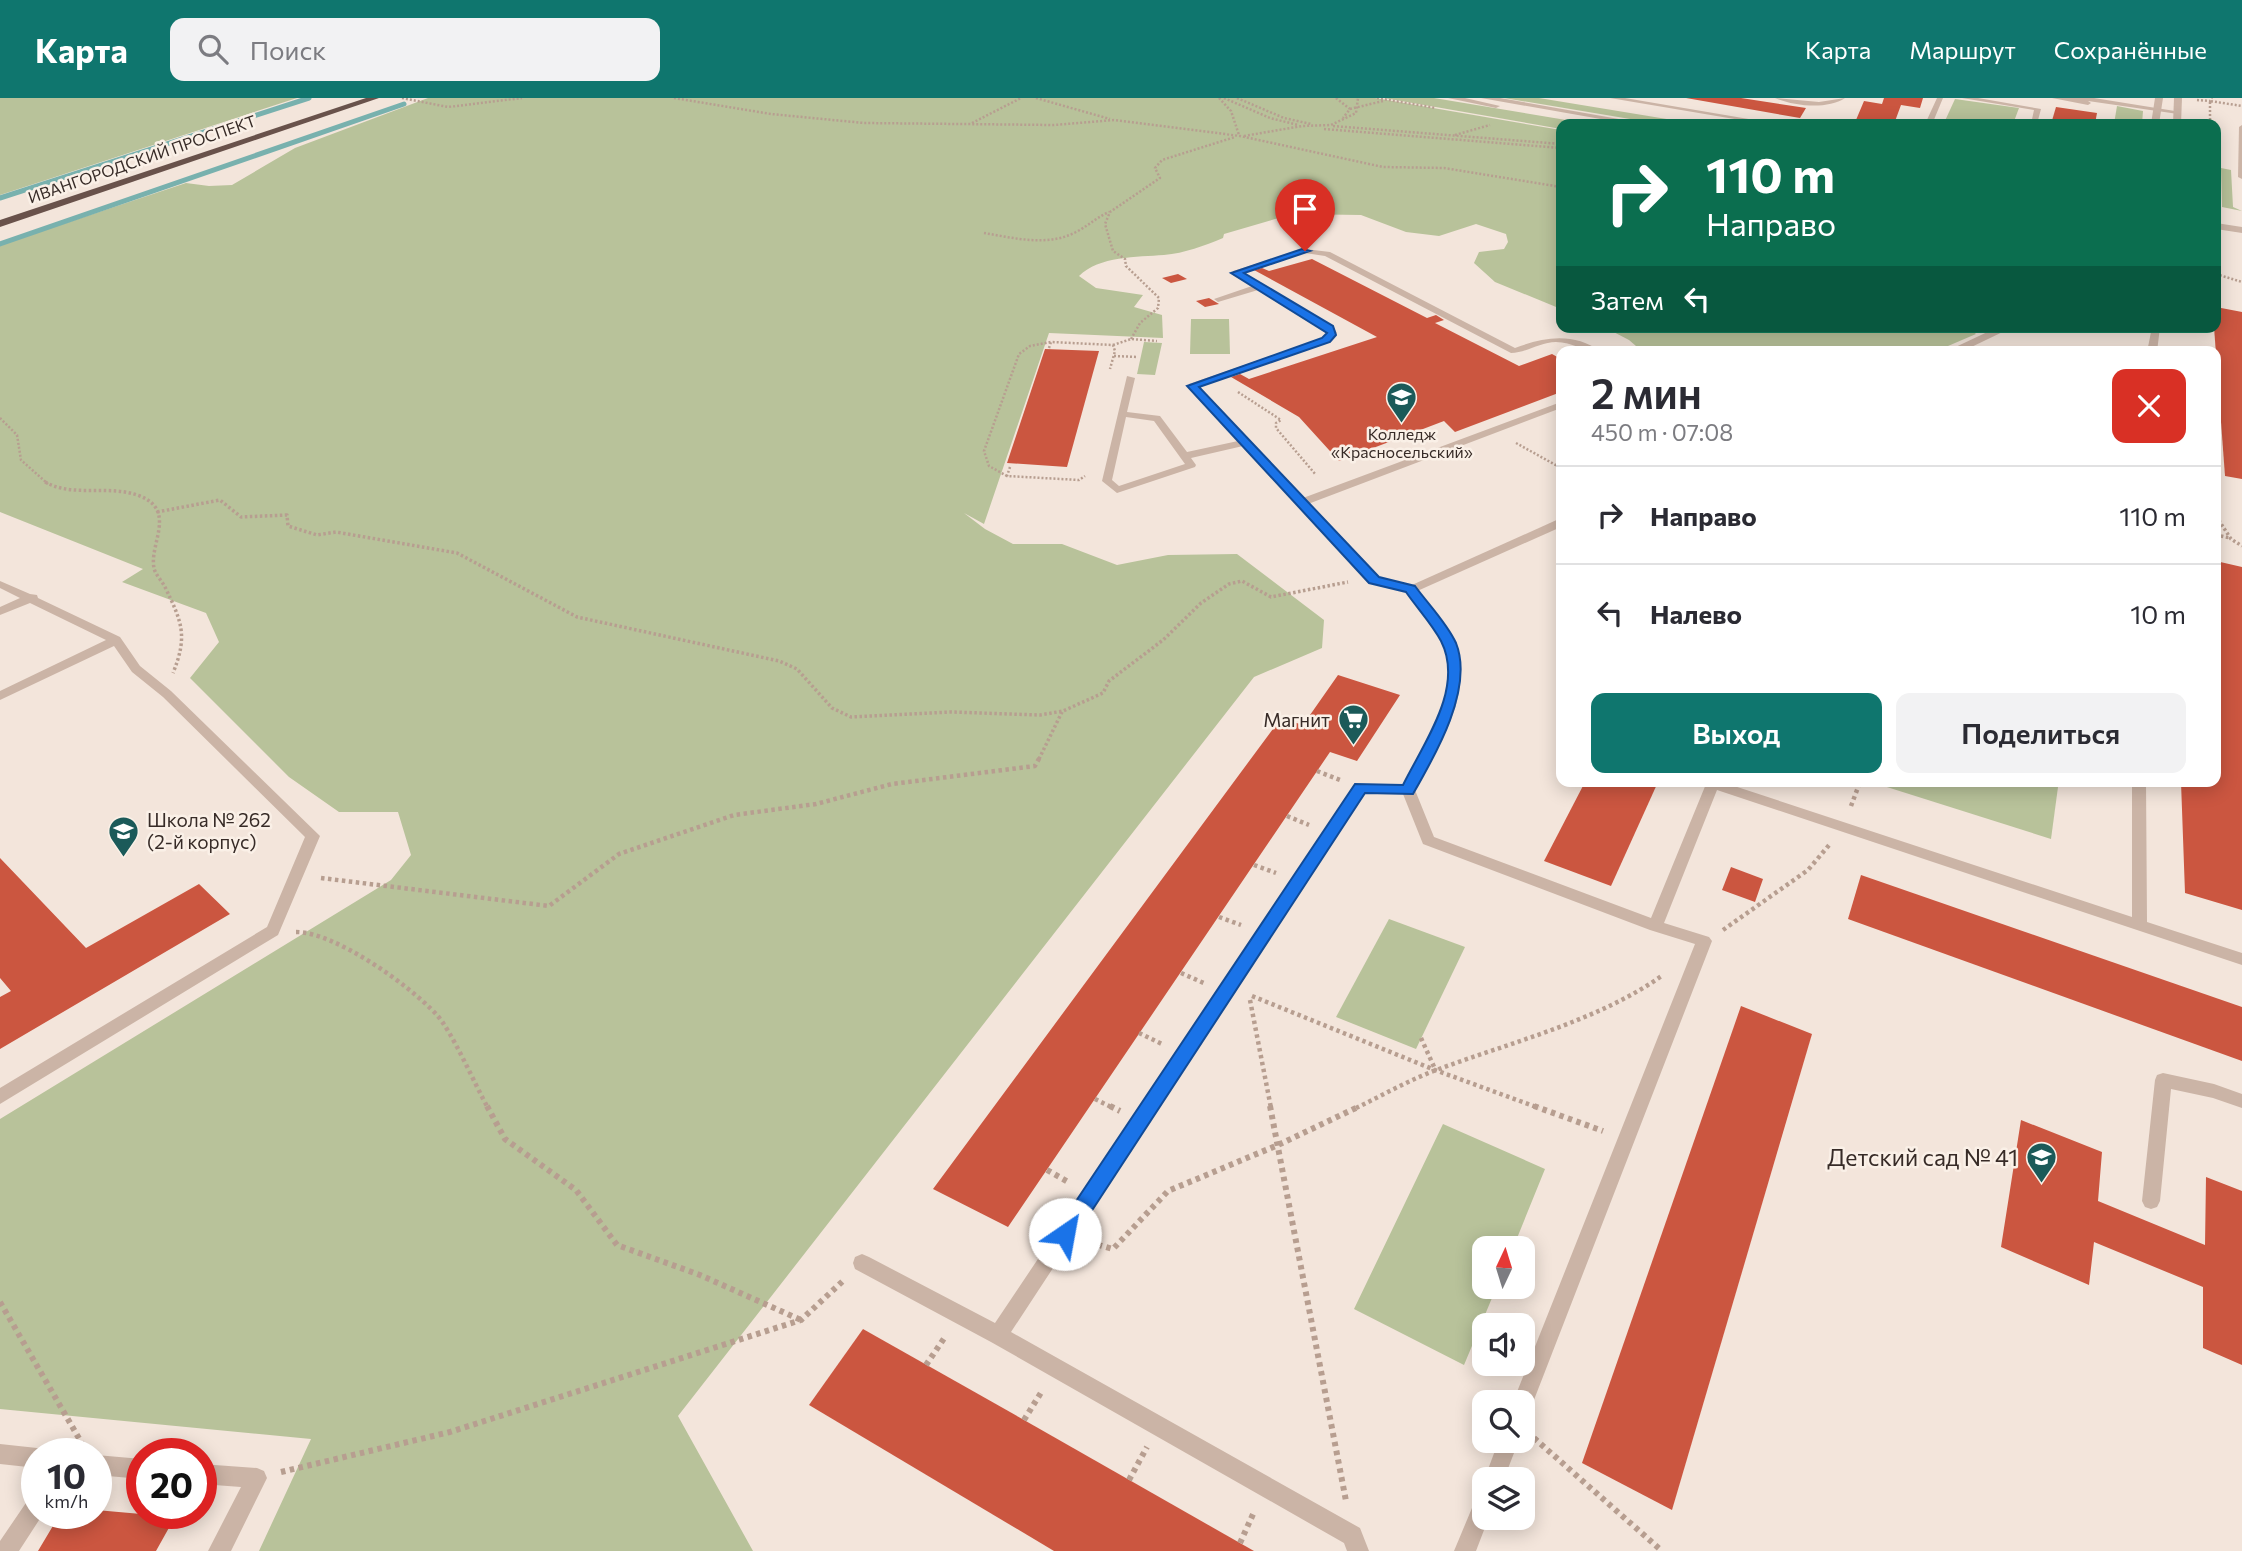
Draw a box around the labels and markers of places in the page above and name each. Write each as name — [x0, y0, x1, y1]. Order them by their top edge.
pin — [1275, 179, 1335, 251]
school or university icon: Колледж «Красносельский» — [1385, 380, 1419, 424]
place label: Колледж «Красносельский» — [1331, 424, 1473, 461]
supermarket icon: Магнит — [1336, 703, 1370, 747]
place label: Магнит — [1263, 708, 1330, 731]
place label: Школа № 262 (2-й корпус) — [147, 808, 271, 853]
school or university icon: Школа № 262 (2-й корпус) — [107, 814, 141, 858]
school or university icon: Детский сад № 41 — [2024, 1141, 2058, 1185]
place label: Детский сад № 41 — [1827, 1143, 2018, 1171]

